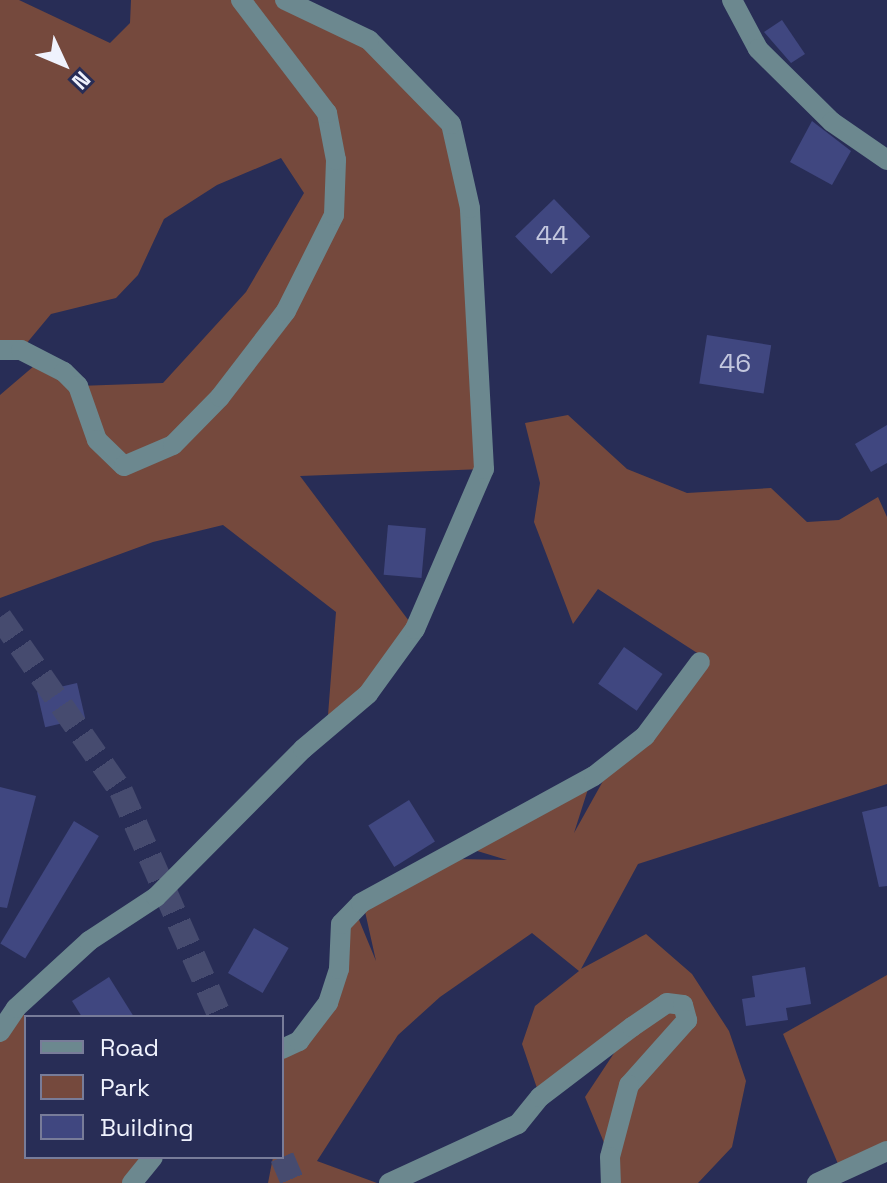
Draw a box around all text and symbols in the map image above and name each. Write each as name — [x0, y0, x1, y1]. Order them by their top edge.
north arrow — [24, 24, 104, 104]
text: N — [66, 66, 96, 96]
house number: 44 — [536, 220, 568, 252]
house number: 46 — [719, 348, 751, 380]
legend — [24, 1015, 284, 1159]
text: Road — [100, 1032, 159, 1063]
text: Park — [100, 1072, 150, 1103]
text: Building — [100, 1112, 194, 1143]

